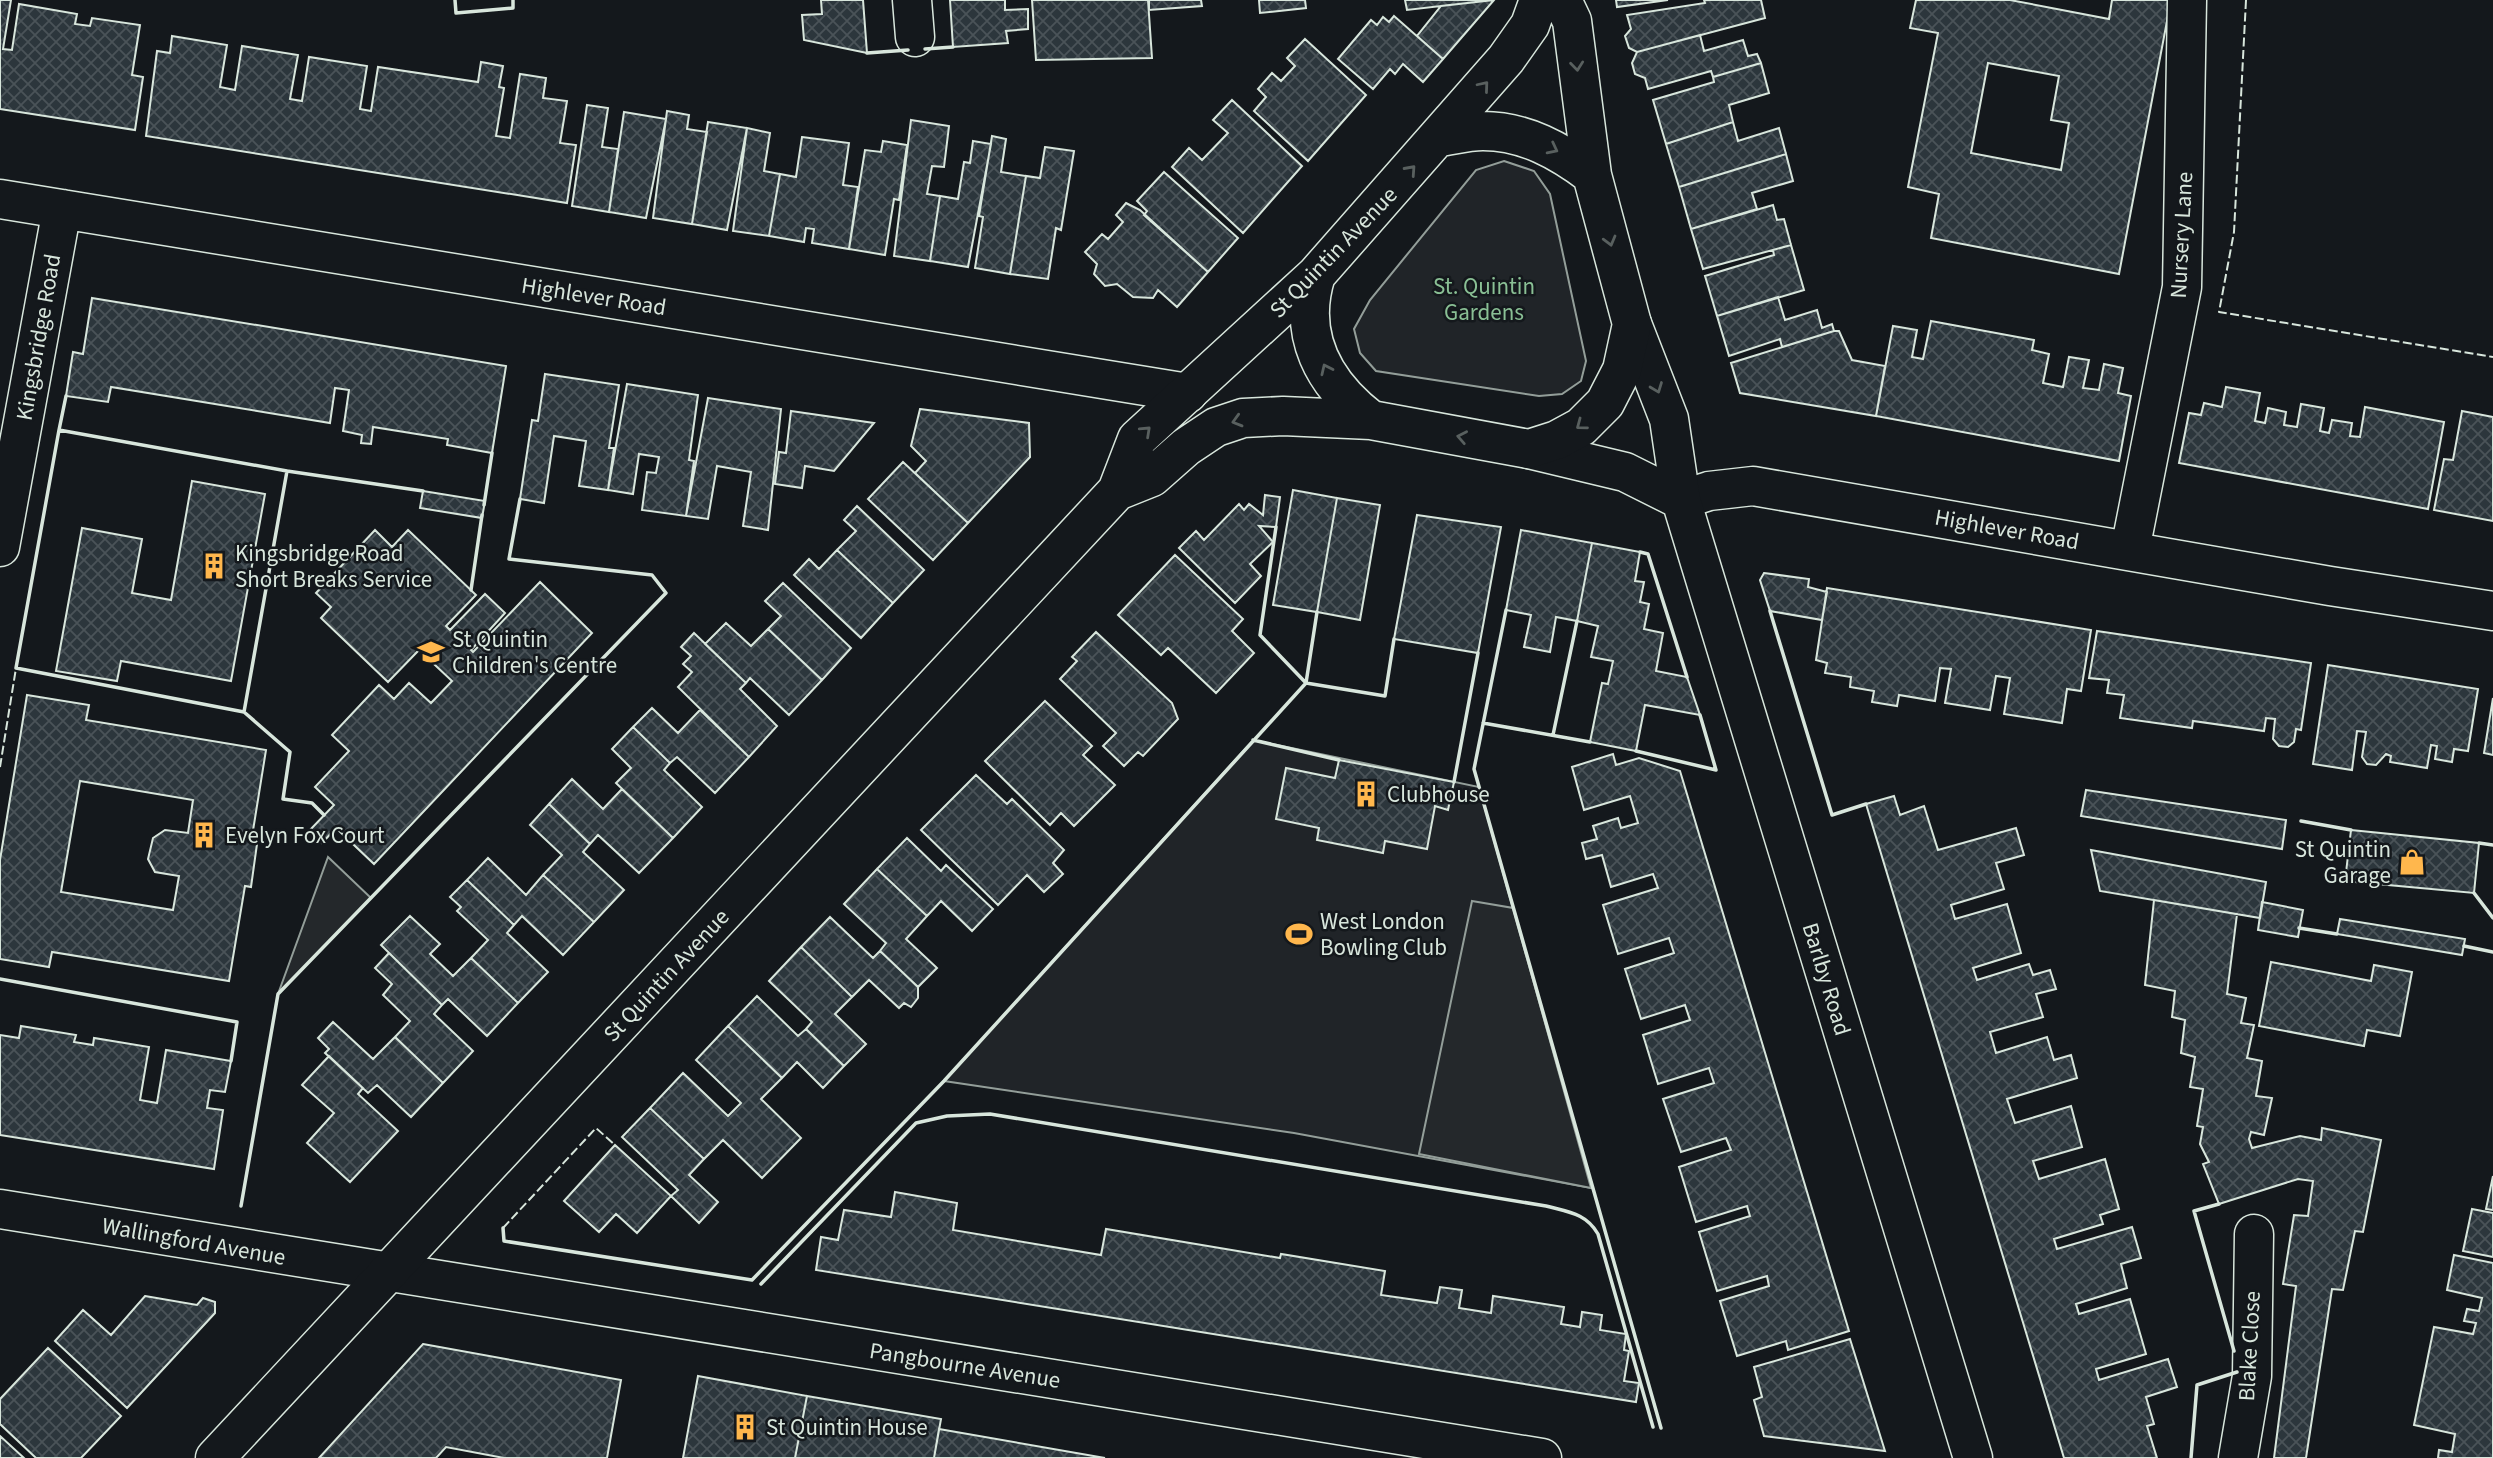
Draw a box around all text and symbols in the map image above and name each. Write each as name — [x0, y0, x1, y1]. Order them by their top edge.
one-way arrow — [1570, 60, 1585, 72]
one-way arrow — [1476, 81, 1488, 94]
one-way arrow — [1546, 140, 1558, 154]
one-way arrow — [1403, 165, 1415, 178]
street label: Nursery Lane — [2162, 171, 2201, 299]
street label: St Quintin Avenue — [1262, 179, 1405, 326]
one-way arrow — [1602, 235, 1616, 247]
street label: Kingsbridge Road — [8, 251, 69, 423]
street label: Highlever Road — [519, 269, 669, 324]
park label: St. Quintin Gardens — [1433, 270, 1535, 329]
one-way arrow — [1320, 364, 1334, 376]
one-way arrow — [1649, 381, 1663, 393]
one-way arrow — [1231, 413, 1243, 427]
one-way arrow — [1576, 416, 1588, 429]
one-way arrow — [1138, 427, 1151, 439]
one-way arrow — [1456, 430, 1468, 445]
street label: Highlever Road — [1932, 501, 2082, 558]
place label: Kingsbridge Road Short Breaks Service — [235, 537, 432, 596]
building icon: Kingsbridge Road Short Breaks Service — [199, 551, 229, 581]
place label: St Quintin Children's Centre — [452, 623, 617, 682]
school or university icon: St Quintin Children's Centre — [416, 637, 446, 667]
place label: Clubhouse — [1387, 778, 1490, 811]
building icon: Clubhouse — [1351, 779, 1381, 809]
place label: Evelyn Fox Court — [225, 819, 385, 852]
building icon: Evelyn Fox Court — [189, 820, 219, 850]
place label: St Quintin Garage — [2295, 833, 2391, 892]
shop icon: St Quintin Garage — [2397, 847, 2427, 877]
street label: St Quintin Avenue — [596, 901, 737, 1049]
place label: West London Bowling Club — [1320, 905, 1447, 964]
sports icon: West London Bowling Club — [1284, 919, 1314, 949]
street label: Barlby Road — [1794, 919, 1859, 1040]
street label: Wallingford Avenue — [100, 1209, 288, 1274]
street label: Blake Close — [2230, 1290, 2269, 1402]
street label: Pangbourne Avenue — [867, 1334, 1063, 1397]
place label: St Quintin House — [766, 1411, 928, 1444]
building icon: St Quintin House — [730, 1412, 760, 1442]

